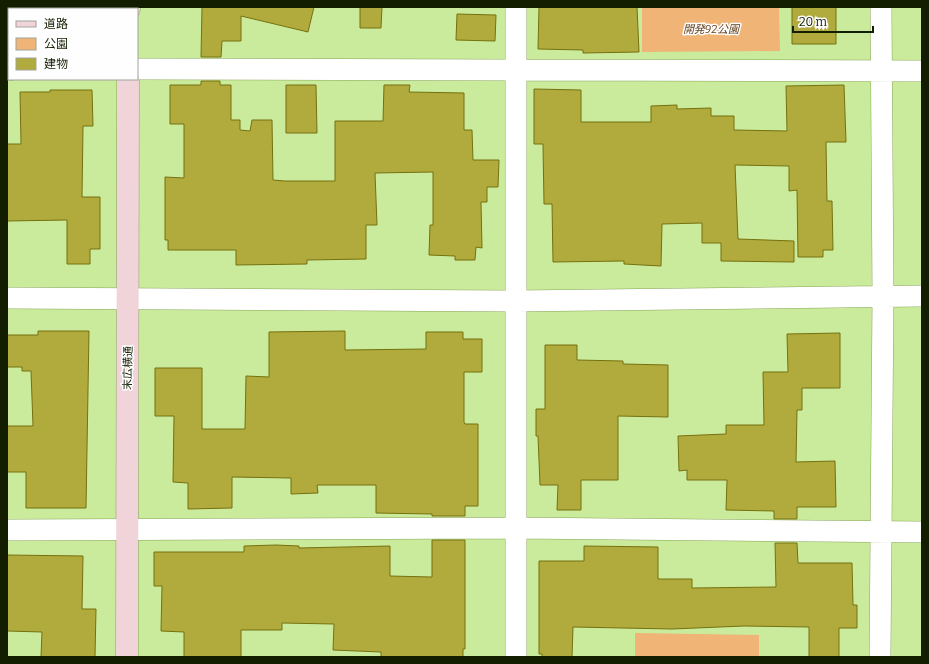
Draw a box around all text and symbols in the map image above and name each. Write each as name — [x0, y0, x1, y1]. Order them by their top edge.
legend — [8, 8, 138, 80]
scale bar — [793, 8, 873, 34]
text: 20 m — [799, 15, 828, 29]
text: 道路 — [44, 17, 68, 31]
park label: 開発92公園 — [683, 23, 741, 36]
text: 公園 — [44, 37, 68, 51]
text: 建物 — [44, 57, 68, 71]
street label: 末広横通 — [121, 346, 135, 390]

